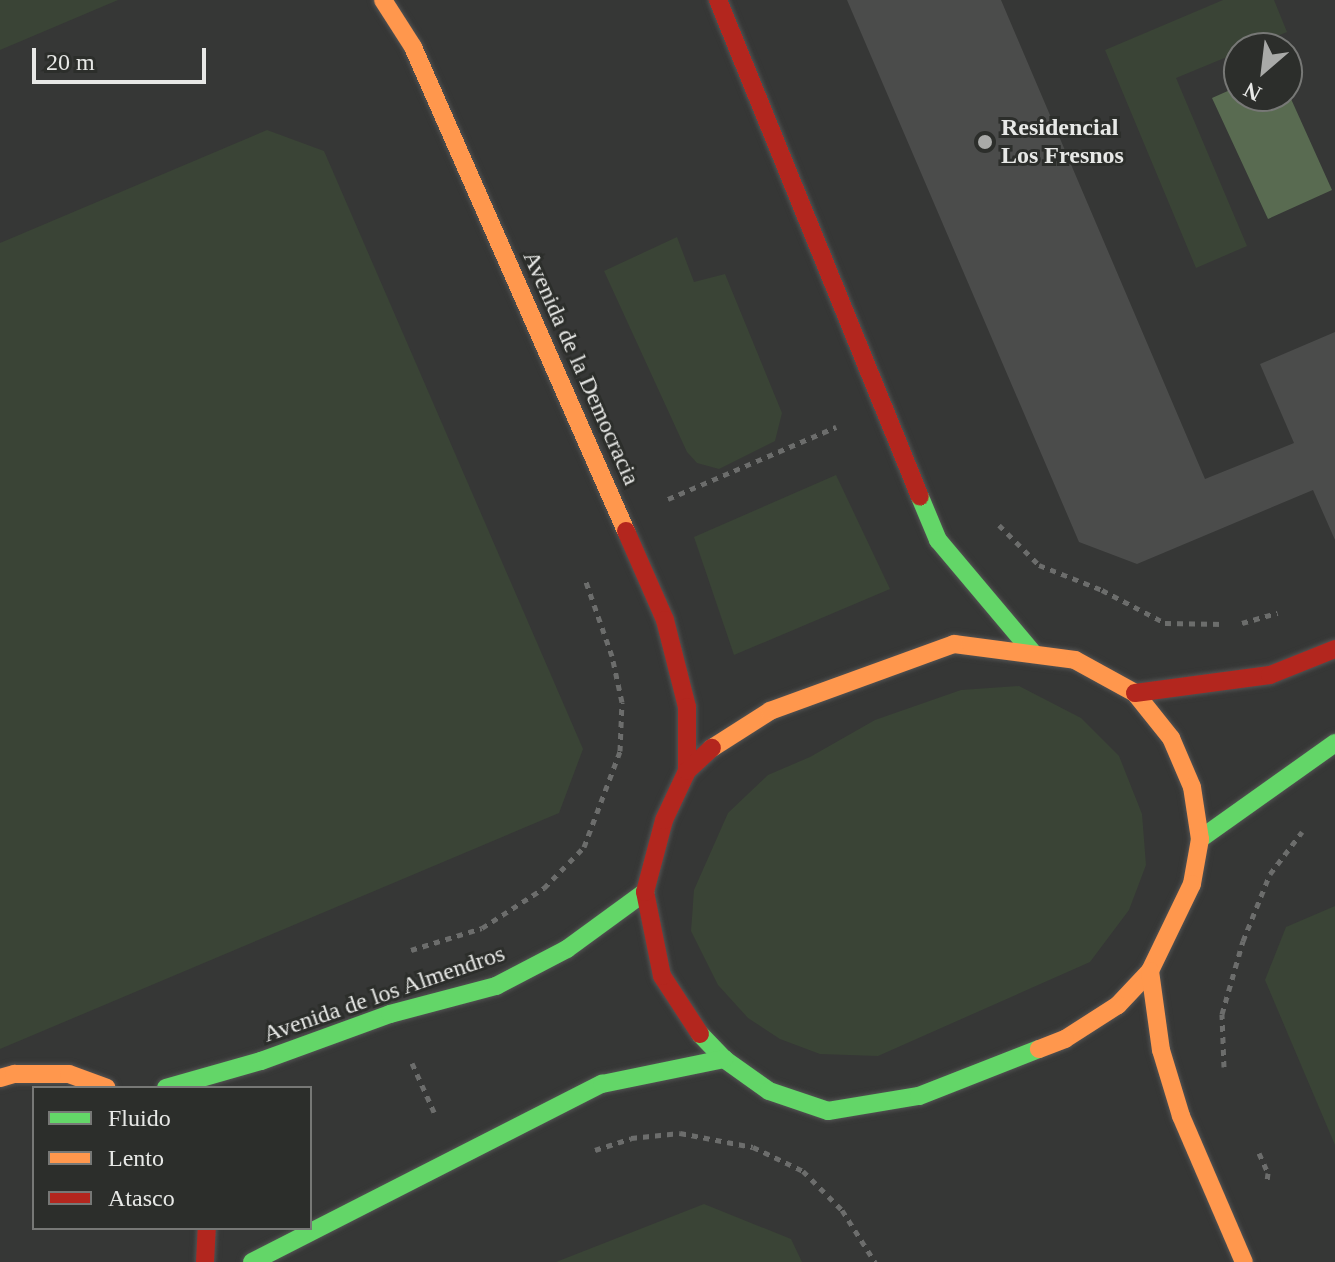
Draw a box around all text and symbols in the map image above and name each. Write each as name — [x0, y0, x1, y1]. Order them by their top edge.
scale bar — [36, 32, 210, 82]
north arrow — [1223, 32, 1303, 112]
text: 20 m — [46, 49, 95, 75]
text: N — [1240, 77, 1265, 107]
place label: Residencial Los Fresnos — [1001, 114, 1124, 170]
marker: Residencial Los Fresnos — [976, 133, 994, 151]
street label: Avenida de la Democracia — [516, 246, 646, 490]
street label: Avenida de los Almendros — [259, 939, 509, 1049]
legend — [32, 1086, 312, 1230]
text: Fluido — [108, 1105, 171, 1131]
text: Lento — [108, 1145, 164, 1171]
text: Atasco — [108, 1185, 175, 1211]

